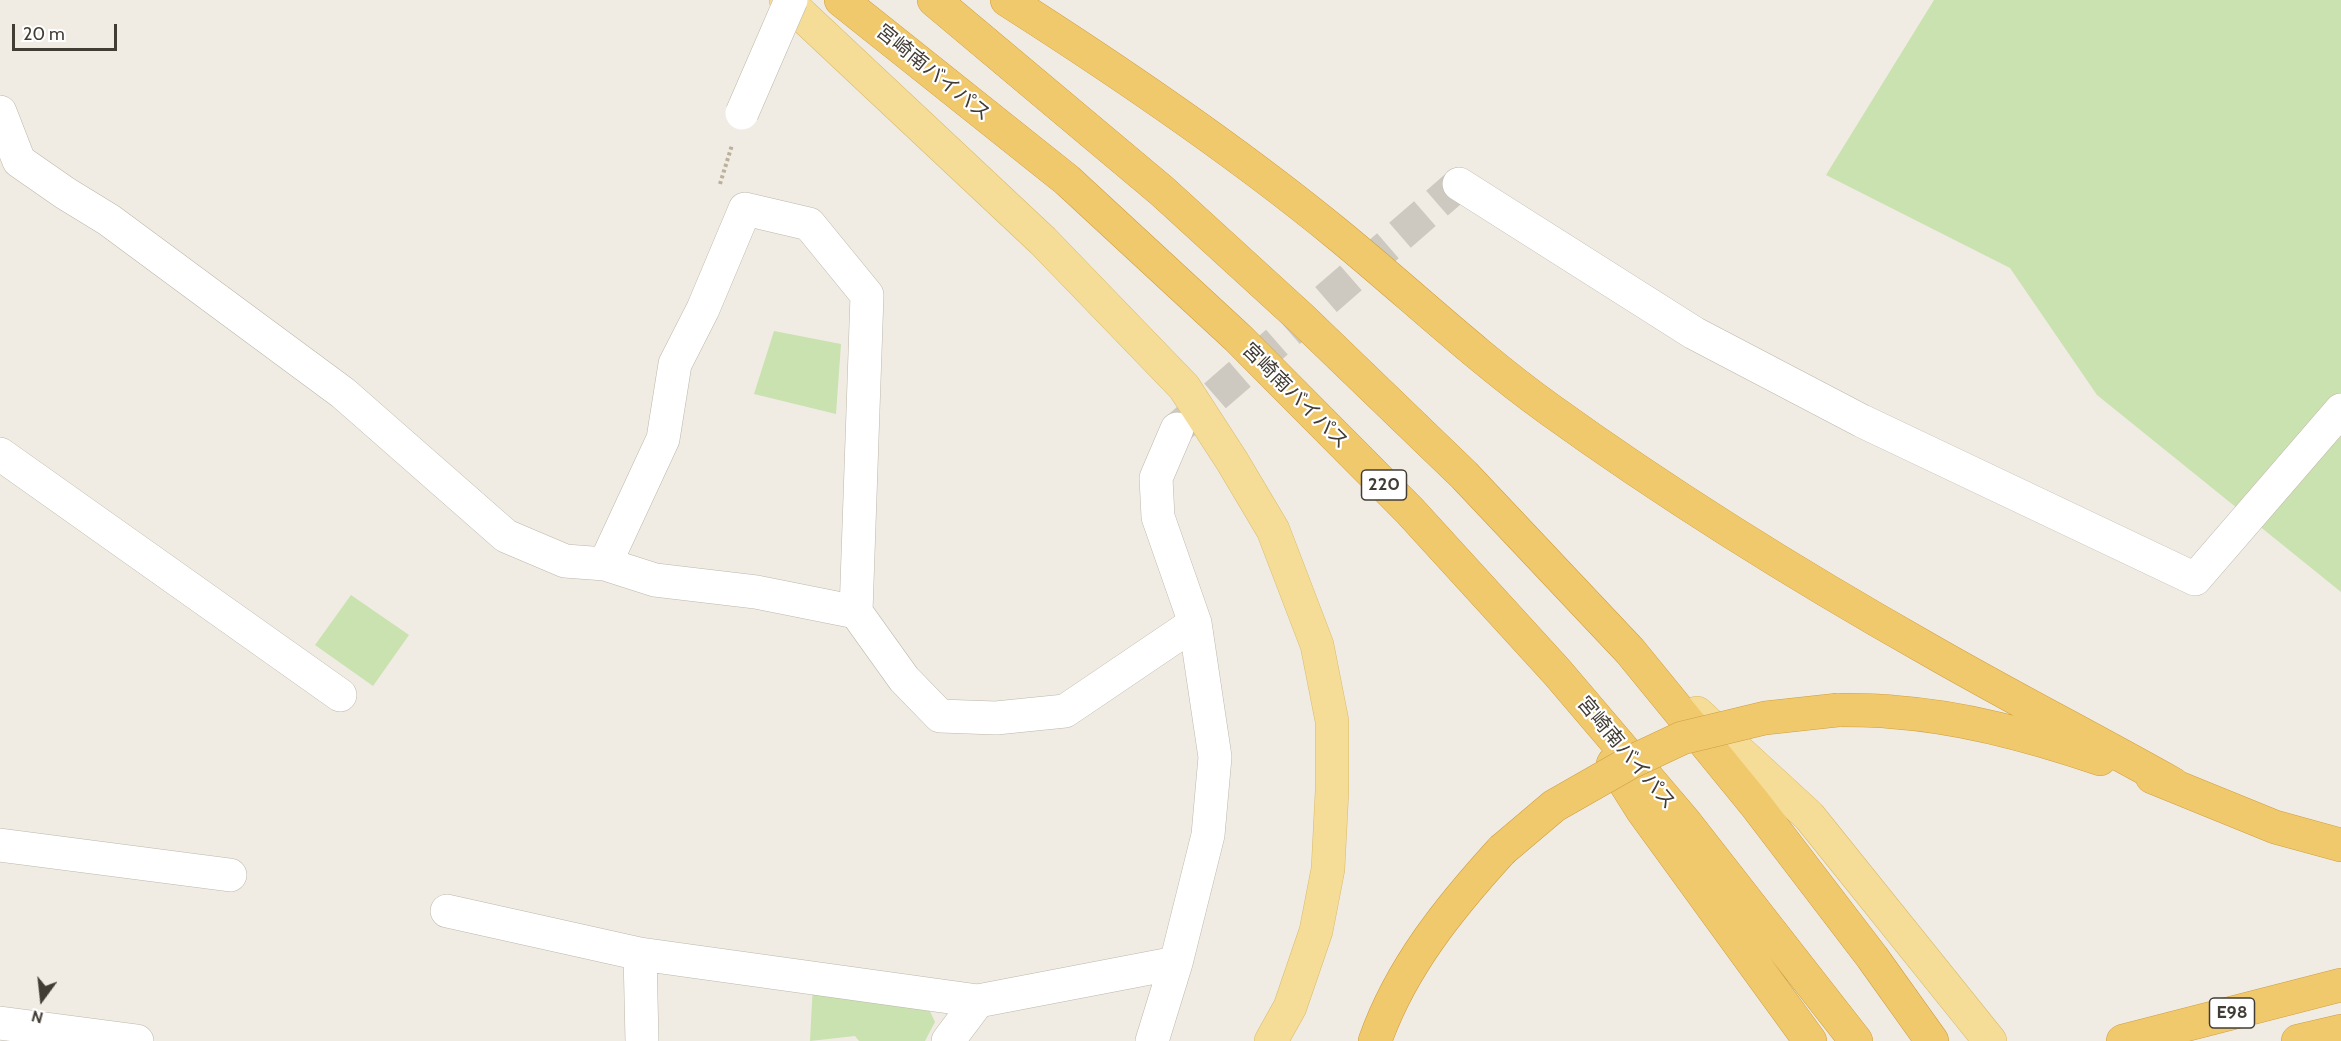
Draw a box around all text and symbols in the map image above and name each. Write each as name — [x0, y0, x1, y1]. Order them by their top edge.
scale bar — [15, 12, 120, 50]
street label: 宮崎南バイパス — [871, 20, 995, 126]
text: 20 m — [23, 23, 65, 45]
street label: 宮崎南バイパス — [1237, 338, 1353, 454]
road number: 220 — [1362, 470, 1406, 500]
street label: 宮崎南バイパス — [1572, 692, 1680, 814]
north arrow — [12, 969, 72, 1029]
road number: E98 — [2210, 998, 2254, 1028]
text: N — [29, 1006, 45, 1028]

